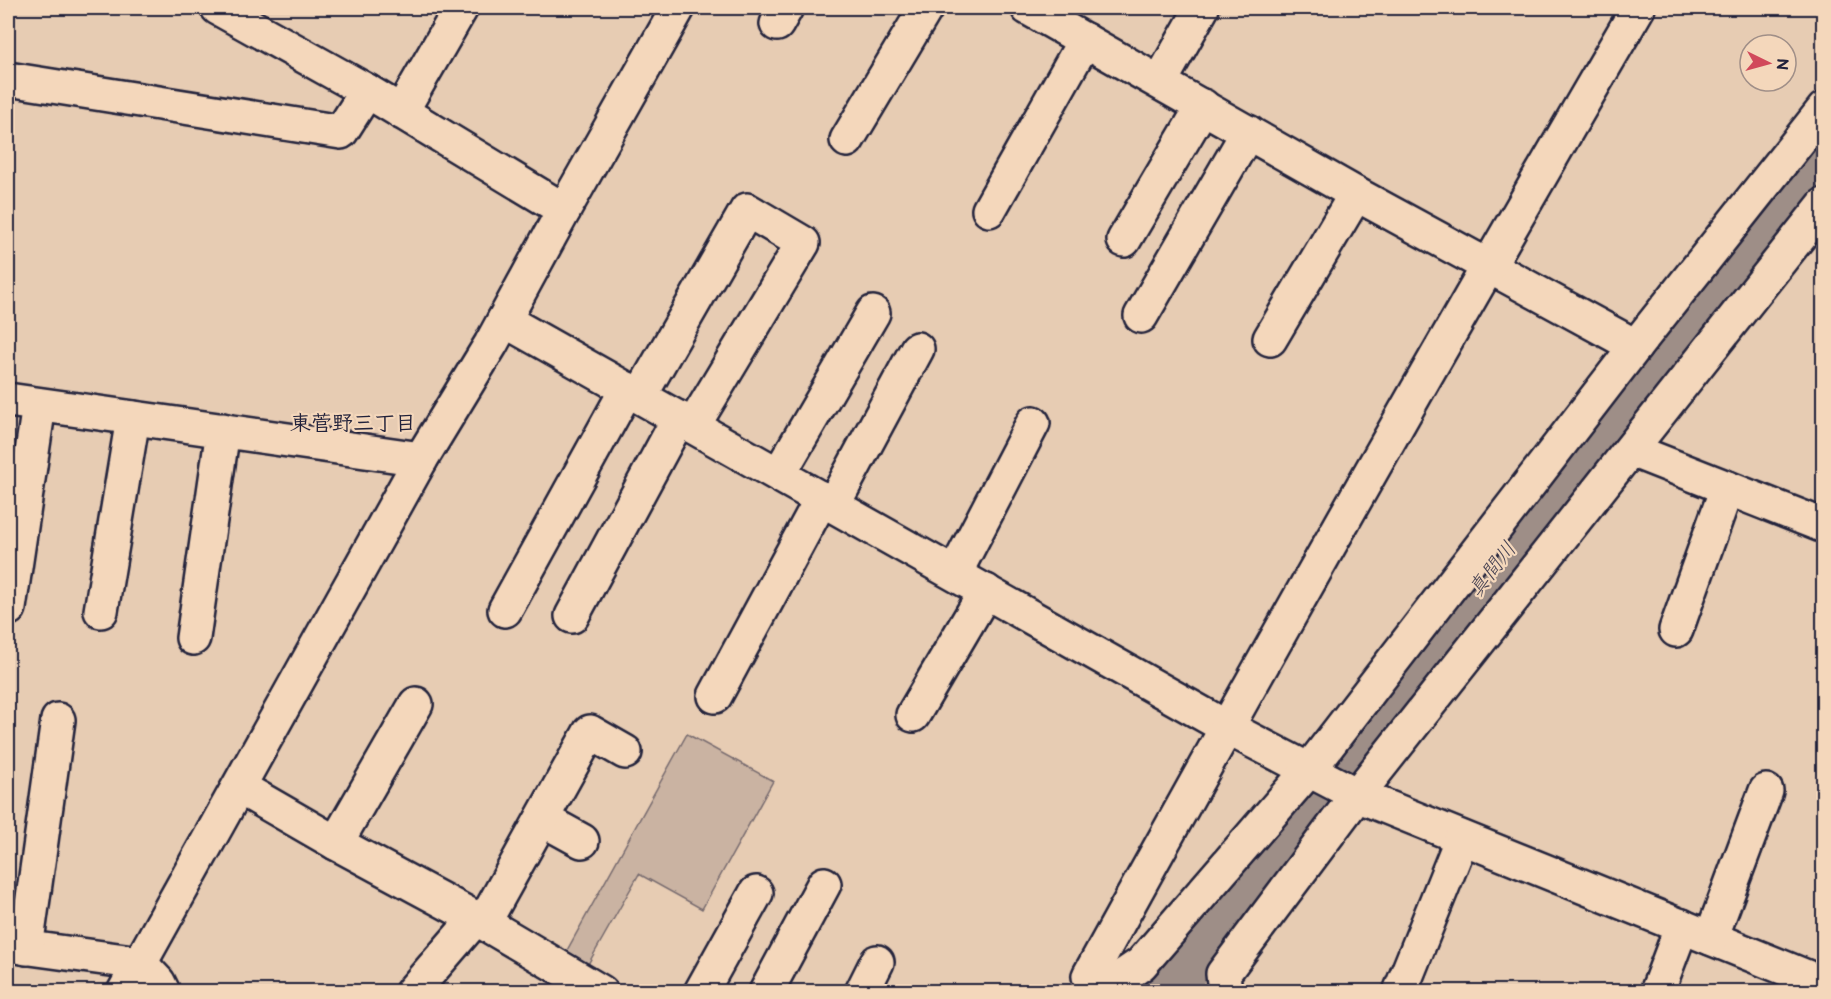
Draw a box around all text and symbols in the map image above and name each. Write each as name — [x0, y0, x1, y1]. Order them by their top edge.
north arrow — [1738, 33, 1798, 93]
text: N — [1771, 57, 1791, 71]
district label: 東菅野三丁目 — [290, 411, 416, 436]
water label: 真間川 — [1463, 537, 1522, 602]

